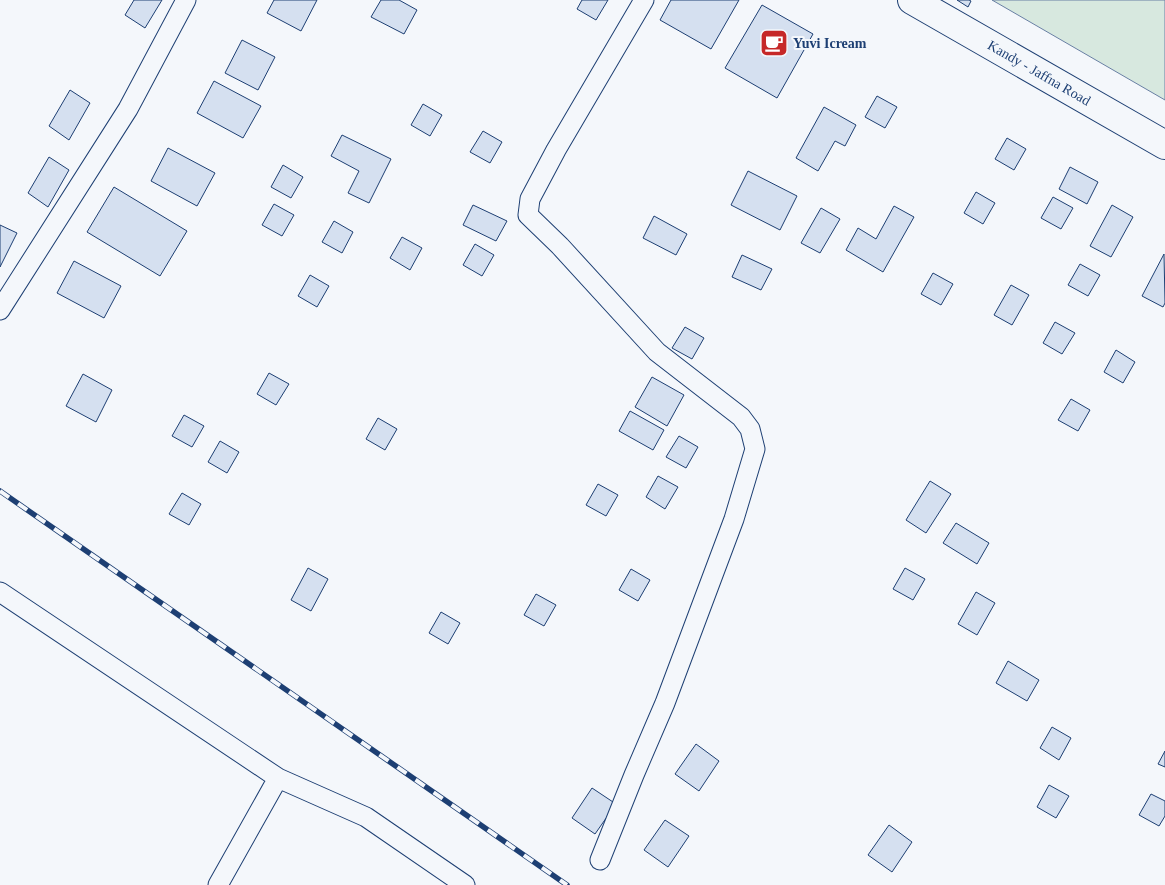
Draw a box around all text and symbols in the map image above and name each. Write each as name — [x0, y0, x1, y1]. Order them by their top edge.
cafe icon: Yuvi Icream — [759, 28, 789, 58]
place label: Yuvi Icream — [793, 36, 867, 51]
street label: Kandy - Jaffna Road — [985, 38, 1093, 108]

